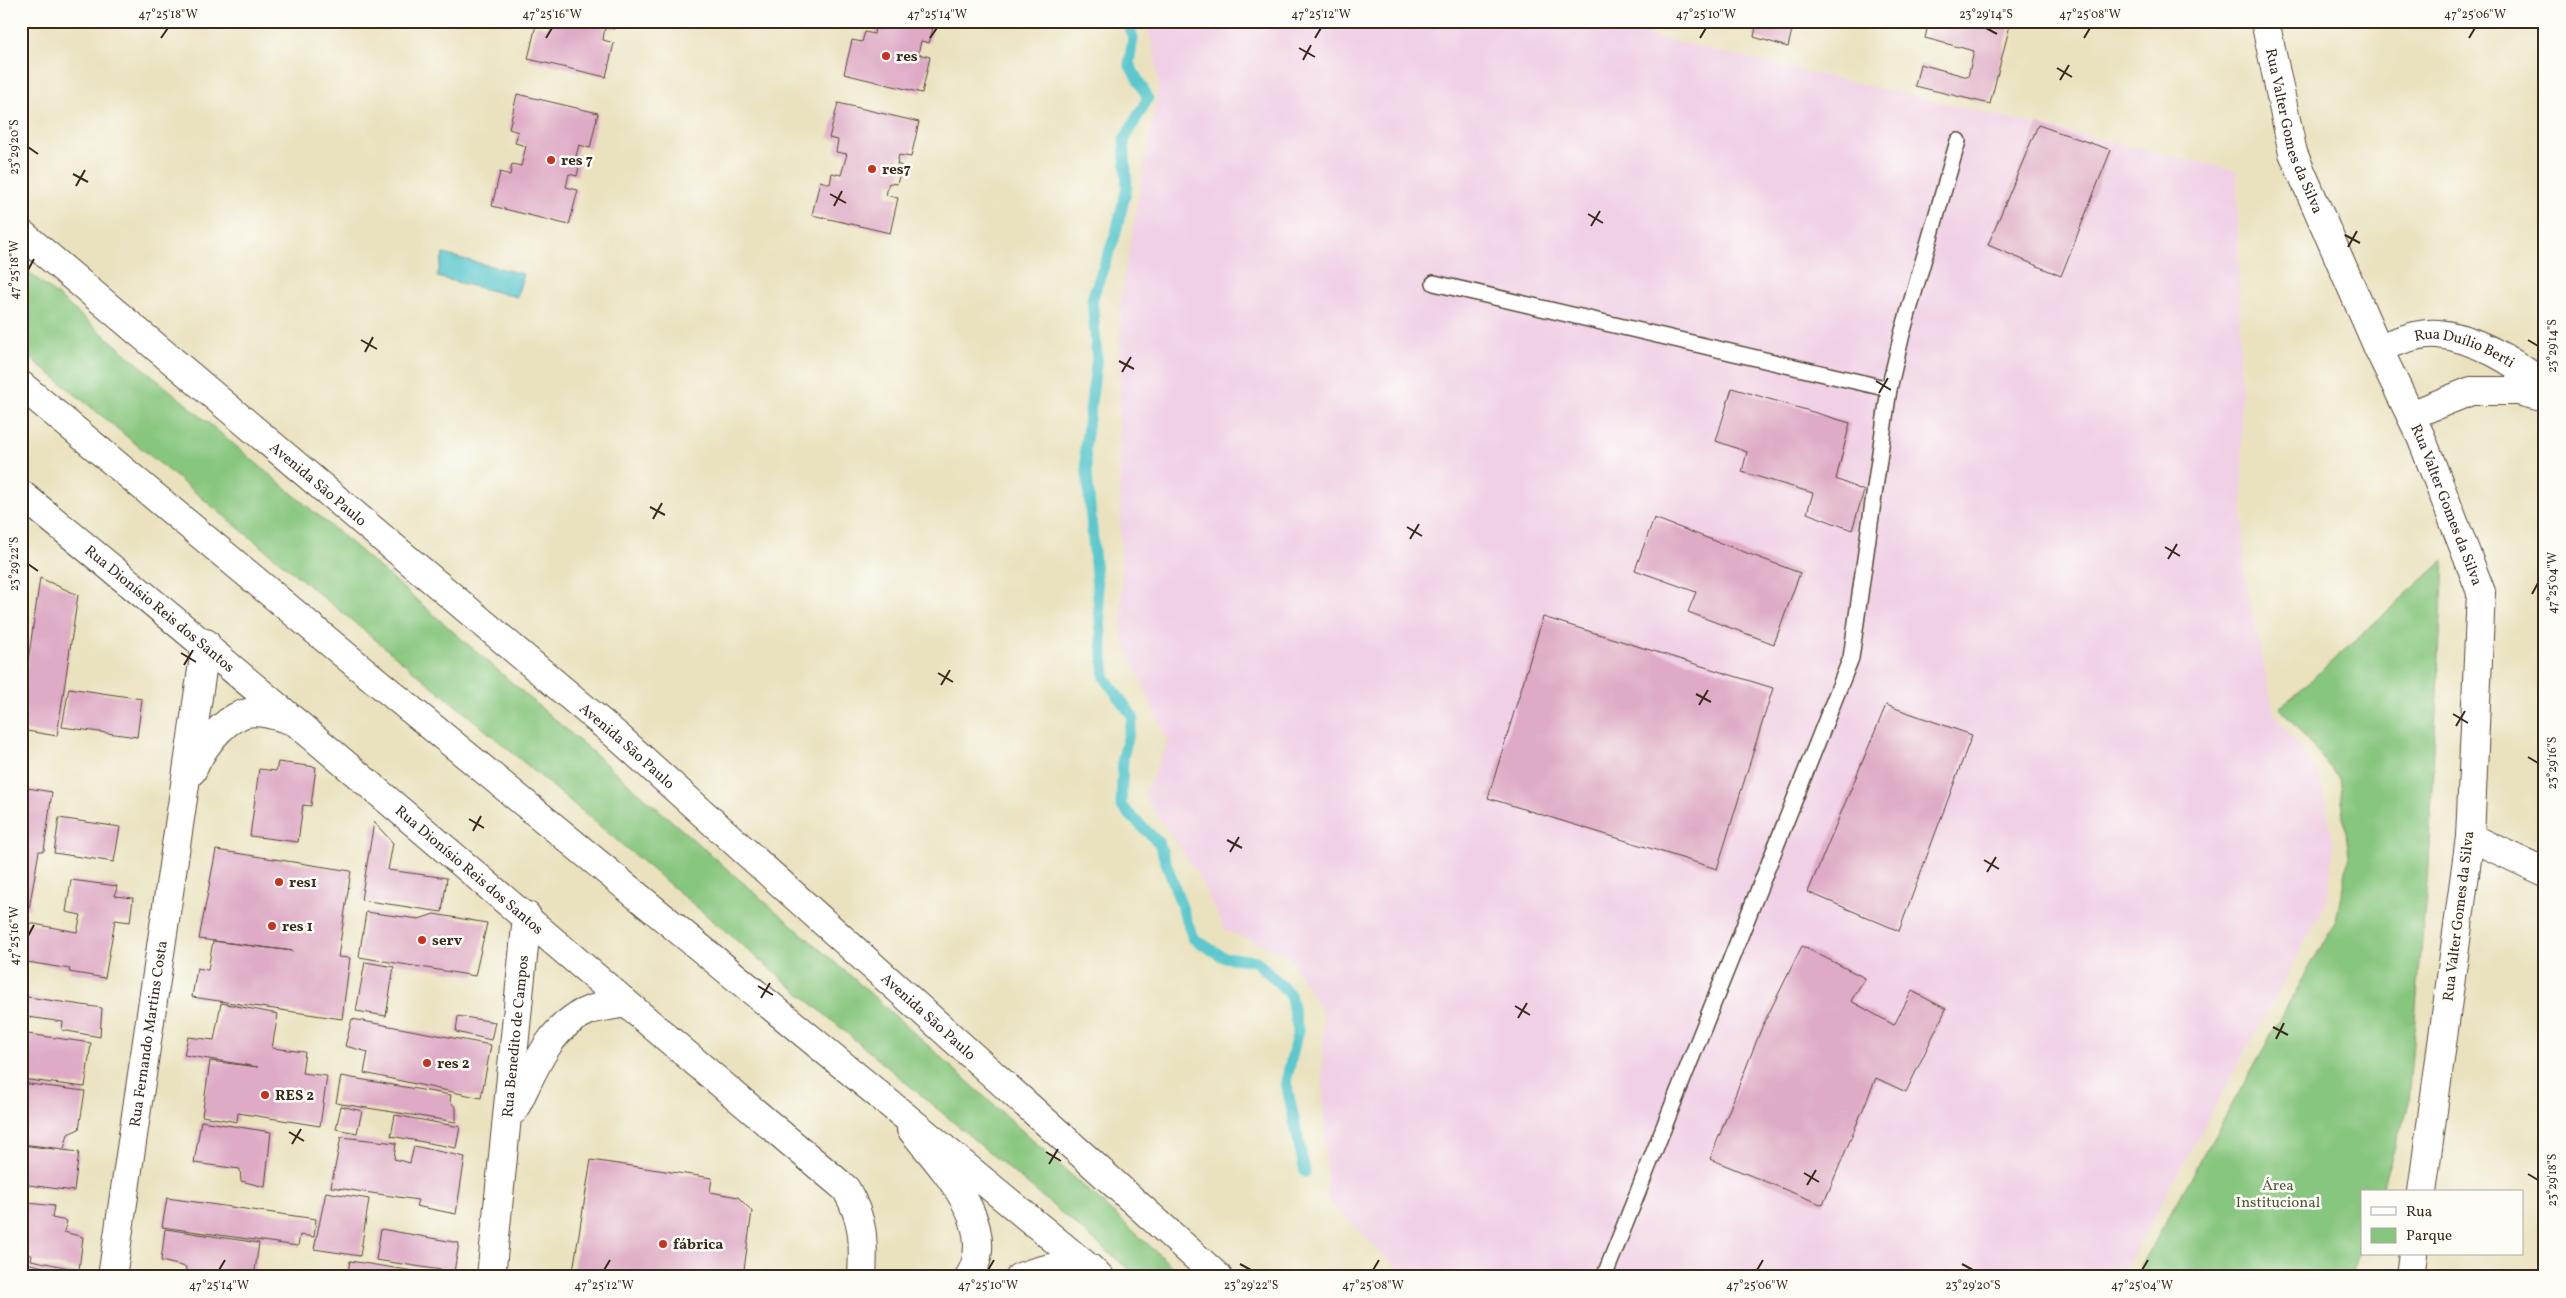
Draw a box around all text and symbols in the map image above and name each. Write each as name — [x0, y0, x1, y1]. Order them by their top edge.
text: 47°25'18"W — [138, 7, 198, 23]
text: 47°25'16"W — [522, 7, 582, 23]
text: 47°25'14"W — [907, 7, 967, 23]
text: 47°25'12"W — [1291, 7, 1351, 23]
text: 47°25'10"W — [1676, 7, 1736, 23]
text: 23°29'14"S — [1959, 7, 2013, 23]
text: 47°25'08"W — [2059, 7, 2121, 23]
text: 47°25'06"W — [2444, 7, 2506, 23]
place label: res — [896, 47, 918, 68]
street label: Rua Valter Gomes da Silva — [2259, 47, 2327, 217]
marker: res — [880, 50, 892, 62]
text: 23°29'20"S — [7, 119, 23, 175]
place label: res 7 — [561, 151, 593, 172]
marker: res 7 — [545, 154, 557, 166]
place label: res7 — [882, 160, 911, 181]
marker: res7 — [866, 163, 878, 175]
text: 47°25'18"W — [7, 240, 23, 300]
text: 23°29'14"S — [2545, 319, 2561, 373]
street label: Rua Duílio Berti — [2413, 325, 2518, 374]
street label: Rua Valter Gomes da Silva — [2404, 421, 2487, 589]
street label: Avenida São Paulo — [264, 438, 370, 532]
text: 23°29'22"S — [7, 537, 23, 591]
street label: Rua Dionísio Reis dos Santos — [79, 541, 238, 678]
text: 47°25'04"W — [2545, 552, 2561, 614]
street label: Avenida São Paulo — [574, 699, 679, 795]
text: 23°29'16"S — [2545, 737, 2561, 789]
street label: Rua Dionísio Reis dos Santos — [390, 801, 547, 940]
street label: Rua Valter Gomes da Silva — [2439, 830, 2480, 1003]
place label: res1 — [289, 873, 317, 894]
marker: res1 — [273, 876, 285, 888]
text: 47°25'16"W — [7, 906, 23, 966]
place label: res 1 — [282, 917, 313, 938]
marker: res 1 — [266, 920, 278, 932]
place label: serv — [432, 931, 463, 952]
marker: serv — [416, 934, 428, 946]
street label: Rua Fernando Martins Costa — [125, 939, 174, 1128]
street label: Rua Benedito de Campos — [498, 954, 535, 1119]
street label: Avenida São Paulo — [876, 969, 979, 1066]
place label: res 2 — [437, 1054, 470, 1075]
marker: res 2 — [421, 1057, 433, 1069]
place label: RES 2 — [275, 1086, 314, 1107]
marker: RES 2 — [259, 1089, 271, 1101]
text: 23°29'18"S — [2545, 1154, 2561, 1206]
park label: Área Institucional — [2236, 1176, 2320, 1214]
legend — [2361, 1190, 2524, 1256]
text: Rua — [2406, 1202, 2432, 1223]
text: Parque — [2406, 1226, 2452, 1247]
place label: fábrica — [673, 1235, 723, 1256]
marker: fábrica — [657, 1238, 669, 1250]
text: 47°25'14"W — [189, 1278, 249, 1294]
text: 47°25'12"W — [574, 1278, 634, 1294]
text: 47°25'10"W — [958, 1278, 1018, 1294]
text: 23°29'22"S — [1224, 1278, 1278, 1294]
text: 47°25'08"W — [1342, 1278, 1404, 1294]
text: 47°25'06"W — [1726, 1278, 1788, 1294]
text: 23°29'20"S — [1945, 1278, 2001, 1294]
text: 47°25'04"W — [2111, 1278, 2173, 1294]

